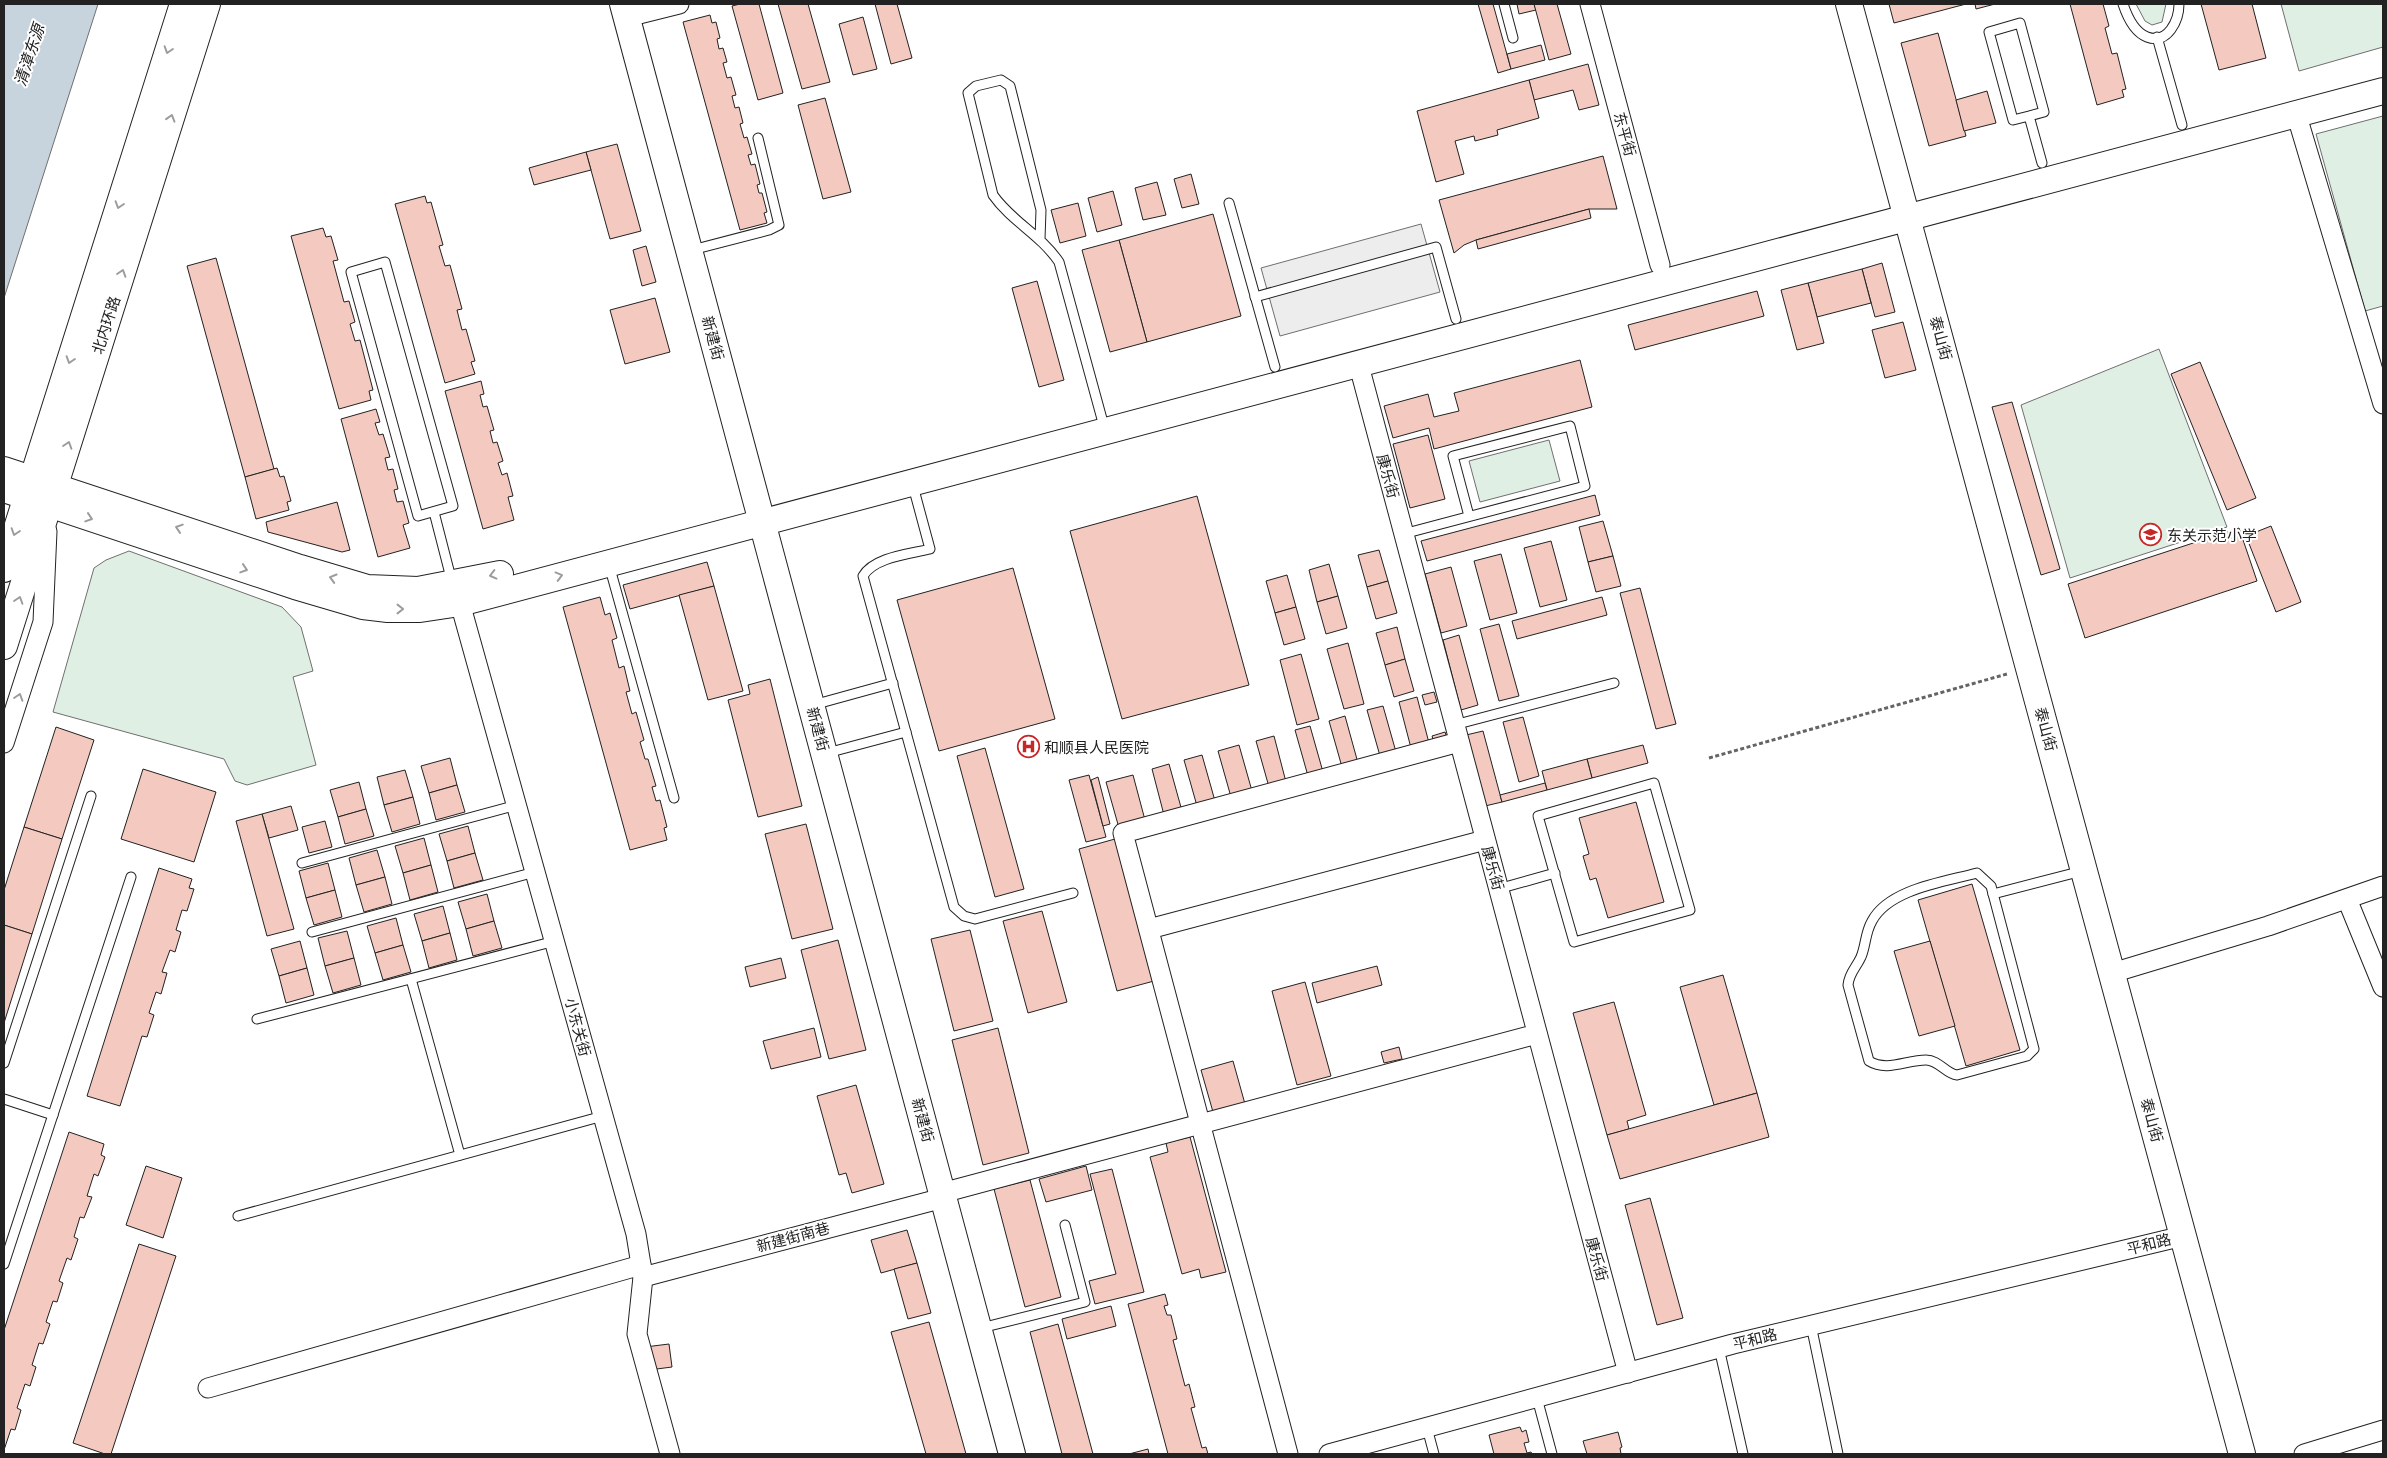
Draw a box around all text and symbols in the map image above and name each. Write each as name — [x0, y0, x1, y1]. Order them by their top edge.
water label: 清漳东源 — [10, 19, 49, 89]
one-way arrow — [164, 46, 174, 54]
street label: 东平街 — [1610, 110, 1640, 158]
one-way arrow — [165, 115, 175, 123]
one-way arrow — [115, 201, 125, 209]
one-way arrow — [117, 270, 127, 278]
street label: 北内环路 — [88, 294, 124, 356]
street label: 新建街 — [698, 314, 728, 362]
street label: 泰山街 — [1926, 314, 1956, 362]
one-way arrow — [66, 355, 76, 364]
one-way arrow — [62, 441, 72, 450]
street label: 康乐街 — [1373, 452, 1403, 500]
one-way arrow — [85, 512, 93, 522]
school or university icon: 东关示范小学 — [2139, 523, 2163, 547]
one-way arrow — [175, 524, 183, 534]
place label: 东关示范小学 — [2167, 526, 2257, 545]
one-way arrow — [11, 527, 21, 535]
one-way arrow — [239, 563, 247, 573]
one-way arrow — [488, 569, 497, 580]
one-way arrow — [554, 571, 563, 582]
one-way arrow — [330, 573, 338, 583]
one-way arrow — [13, 596, 23, 604]
one-way arrow — [397, 604, 405, 614]
one-way arrow — [13, 693, 23, 702]
street label: 新建街 — [803, 705, 833, 753]
street label: 泰山街 — [2031, 705, 2061, 753]
hospital icon: 和顺县人民医院 — [1016, 735, 1040, 759]
place label: 和顺县人民医院 — [1044, 738, 1149, 757]
street label: 康乐街 — [1478, 844, 1508, 892]
street label: 小东关街 — [561, 996, 595, 1058]
street label: 新建街 — [908, 1096, 938, 1144]
street label: 泰山街 — [2137, 1096, 2167, 1144]
street label: 新建街南巷 — [754, 1218, 832, 1256]
street label: 平和路 — [2125, 1229, 2173, 1259]
street label: 康乐街 — [1582, 1235, 1612, 1283]
street label: 平和路 — [1731, 1324, 1779, 1354]

